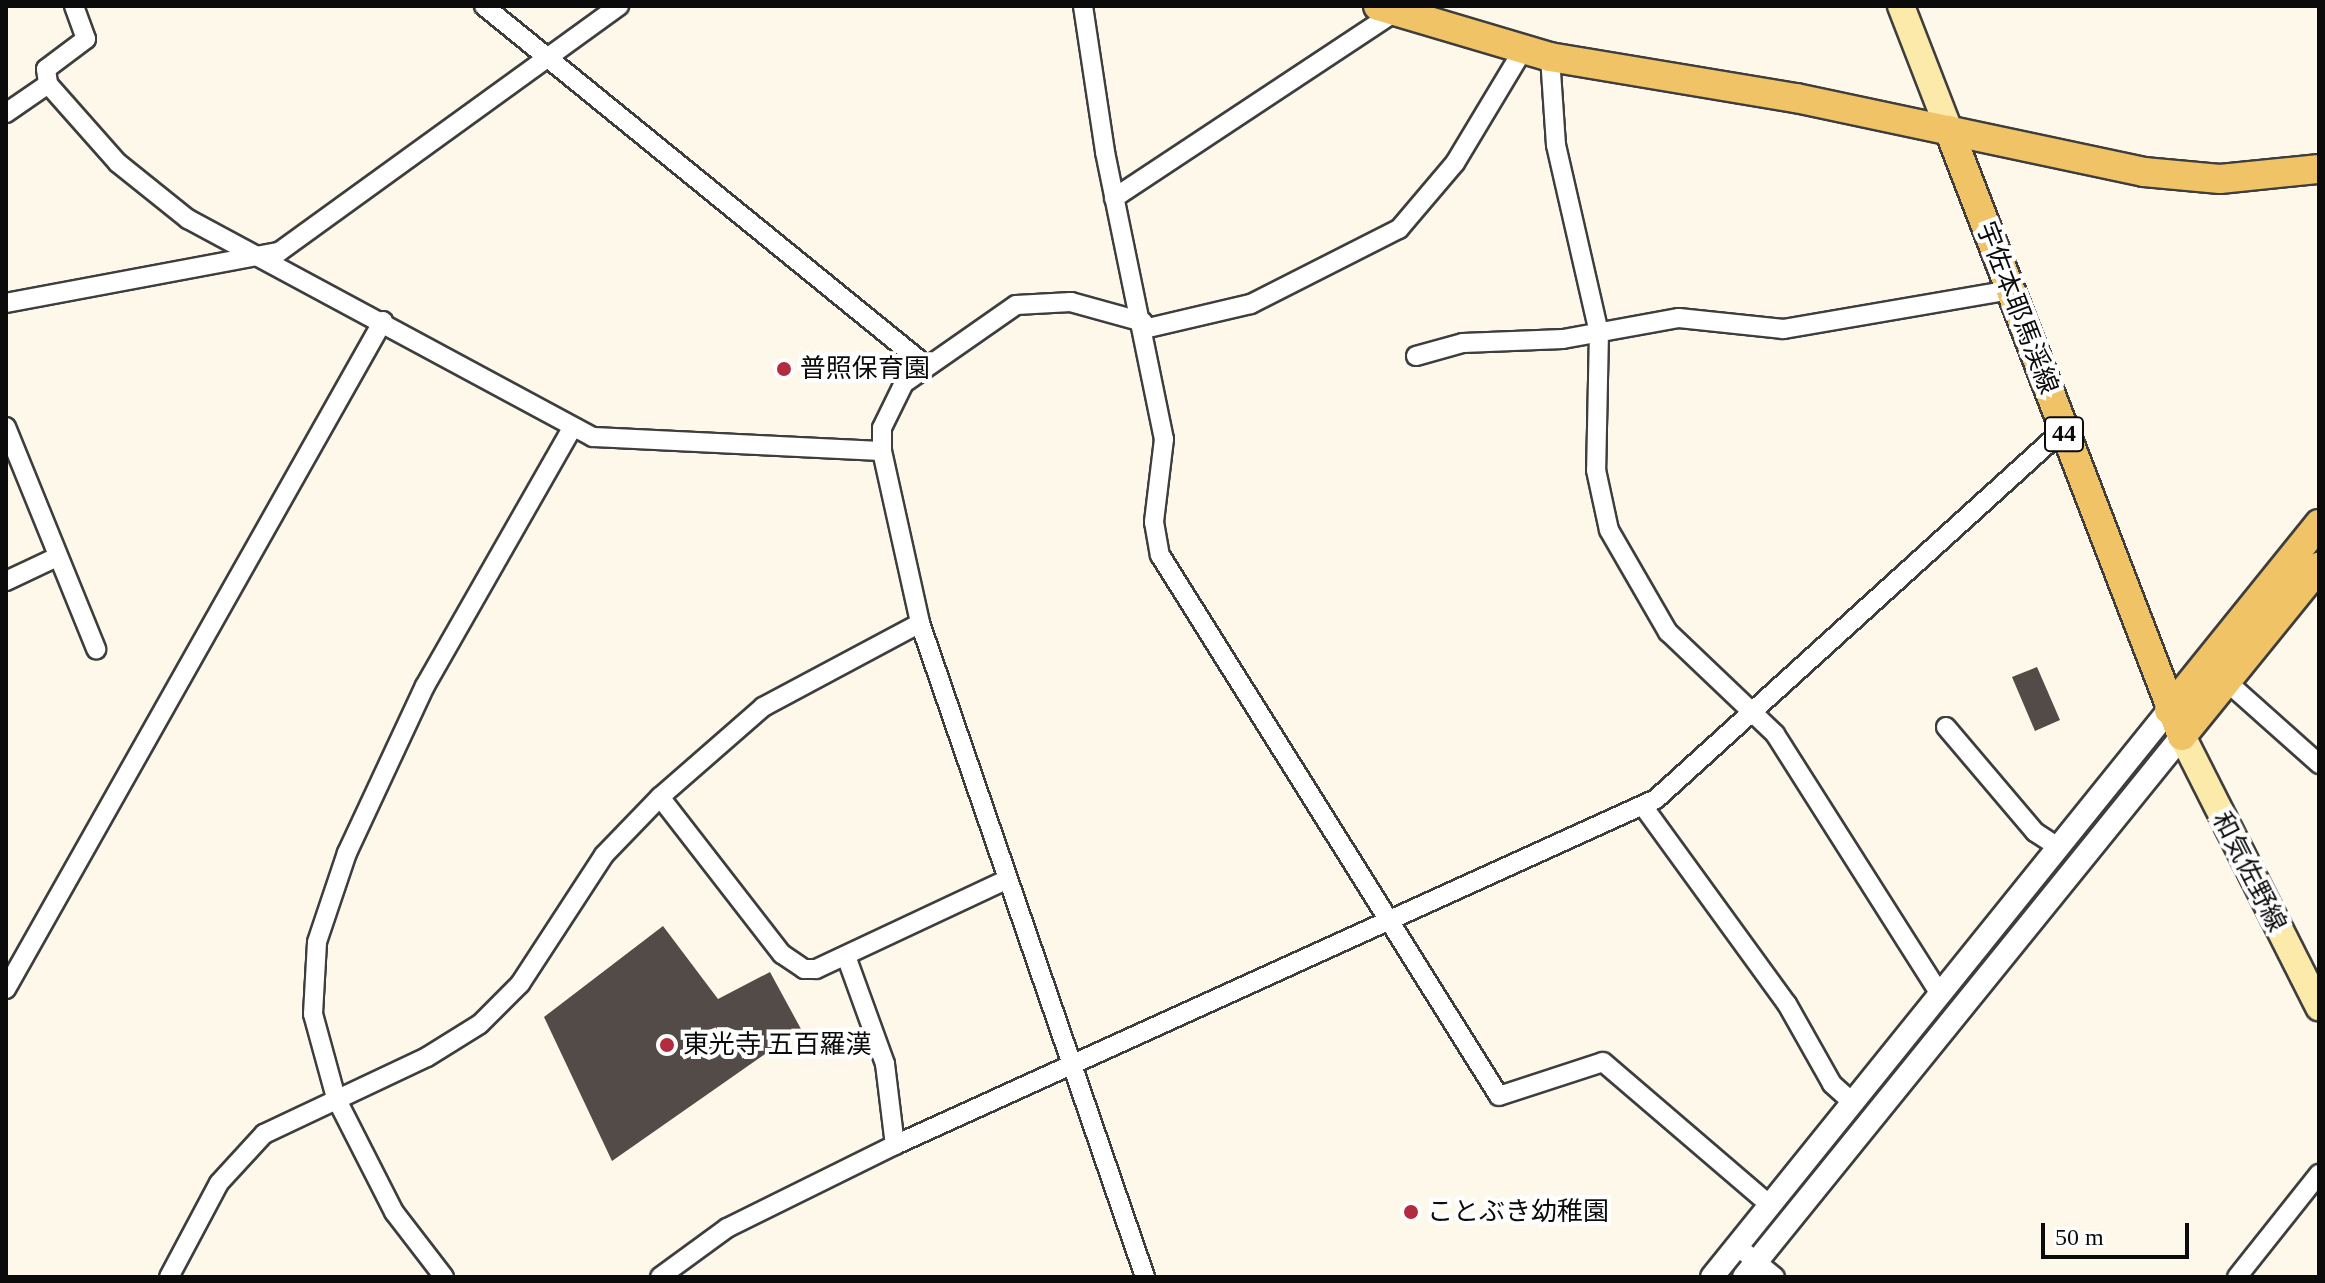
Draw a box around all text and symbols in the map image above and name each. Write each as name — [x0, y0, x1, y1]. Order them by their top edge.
street label: 宇佐本耶馬渓線 — [1970, 217, 2064, 399]
place label: 普照保育園 — [800, 353, 930, 385]
marker: 普照保育園 — [775, 360, 793, 378]
road number: 44 — [2044, 414, 2084, 454]
street label: 和気佐野線 — [2206, 807, 2292, 937]
place label: 東光寺 五百羅漢 — [683, 1029, 871, 1061]
marker: 東光寺 五百羅漢 — [658, 1036, 676, 1054]
place label: ことぶき幼稚園 — [1427, 1196, 1609, 1228]
marker: ことぶき幼稚園 — [1402, 1203, 1420, 1221]
scale bar — [2045, 1207, 2193, 1257]
text: 50 m — [2055, 1224, 2104, 1250]

